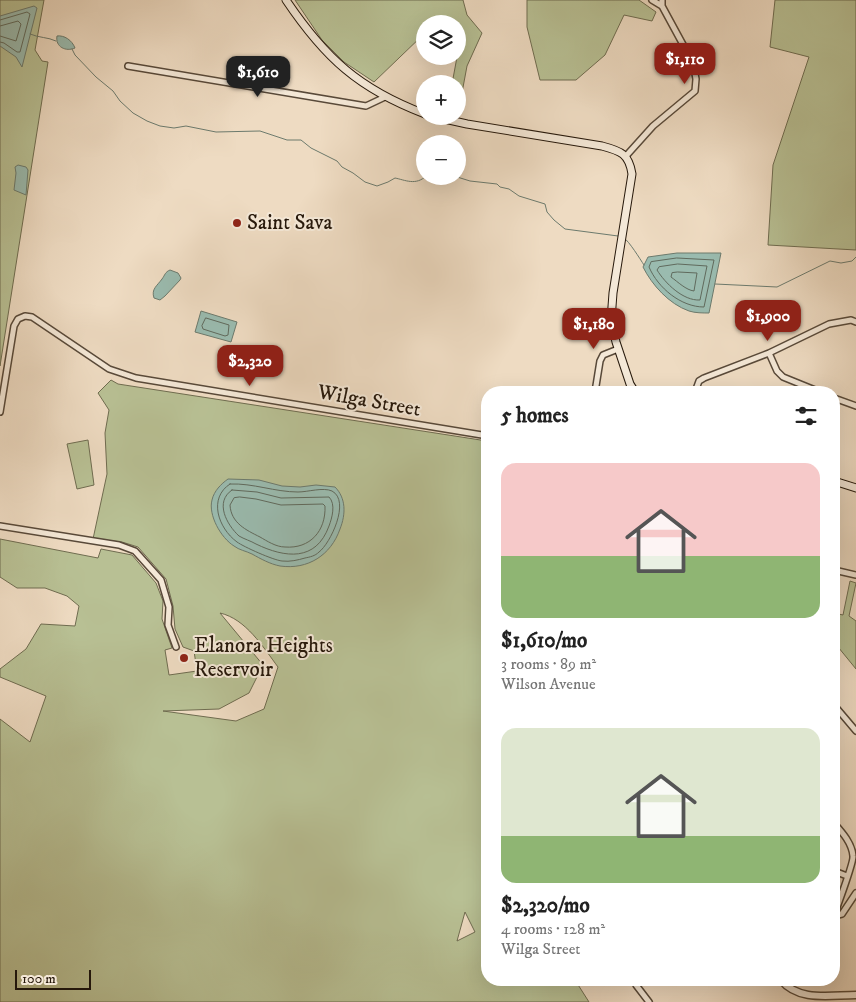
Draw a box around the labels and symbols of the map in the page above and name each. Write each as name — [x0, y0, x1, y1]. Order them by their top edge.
pin: $1,110 — [644, 42, 726, 85]
pin: $1,610 — [217, 56, 299, 98]
place label: Saint Sava — [247, 210, 333, 236]
marker: Saint Sava — [231, 217, 243, 229]
pin: $1,900 — [727, 300, 809, 342]
pin: $1,180 — [553, 308, 635, 350]
pin: $2,320 — [209, 344, 291, 387]
street label: Wilga Street — [314, 379, 423, 423]
place label: Elanora Heights Reservoir — [194, 633, 333, 683]
marker: Elanora Heights Reservoir — [178, 652, 190, 664]
scale bar — [15, 967, 91, 990]

